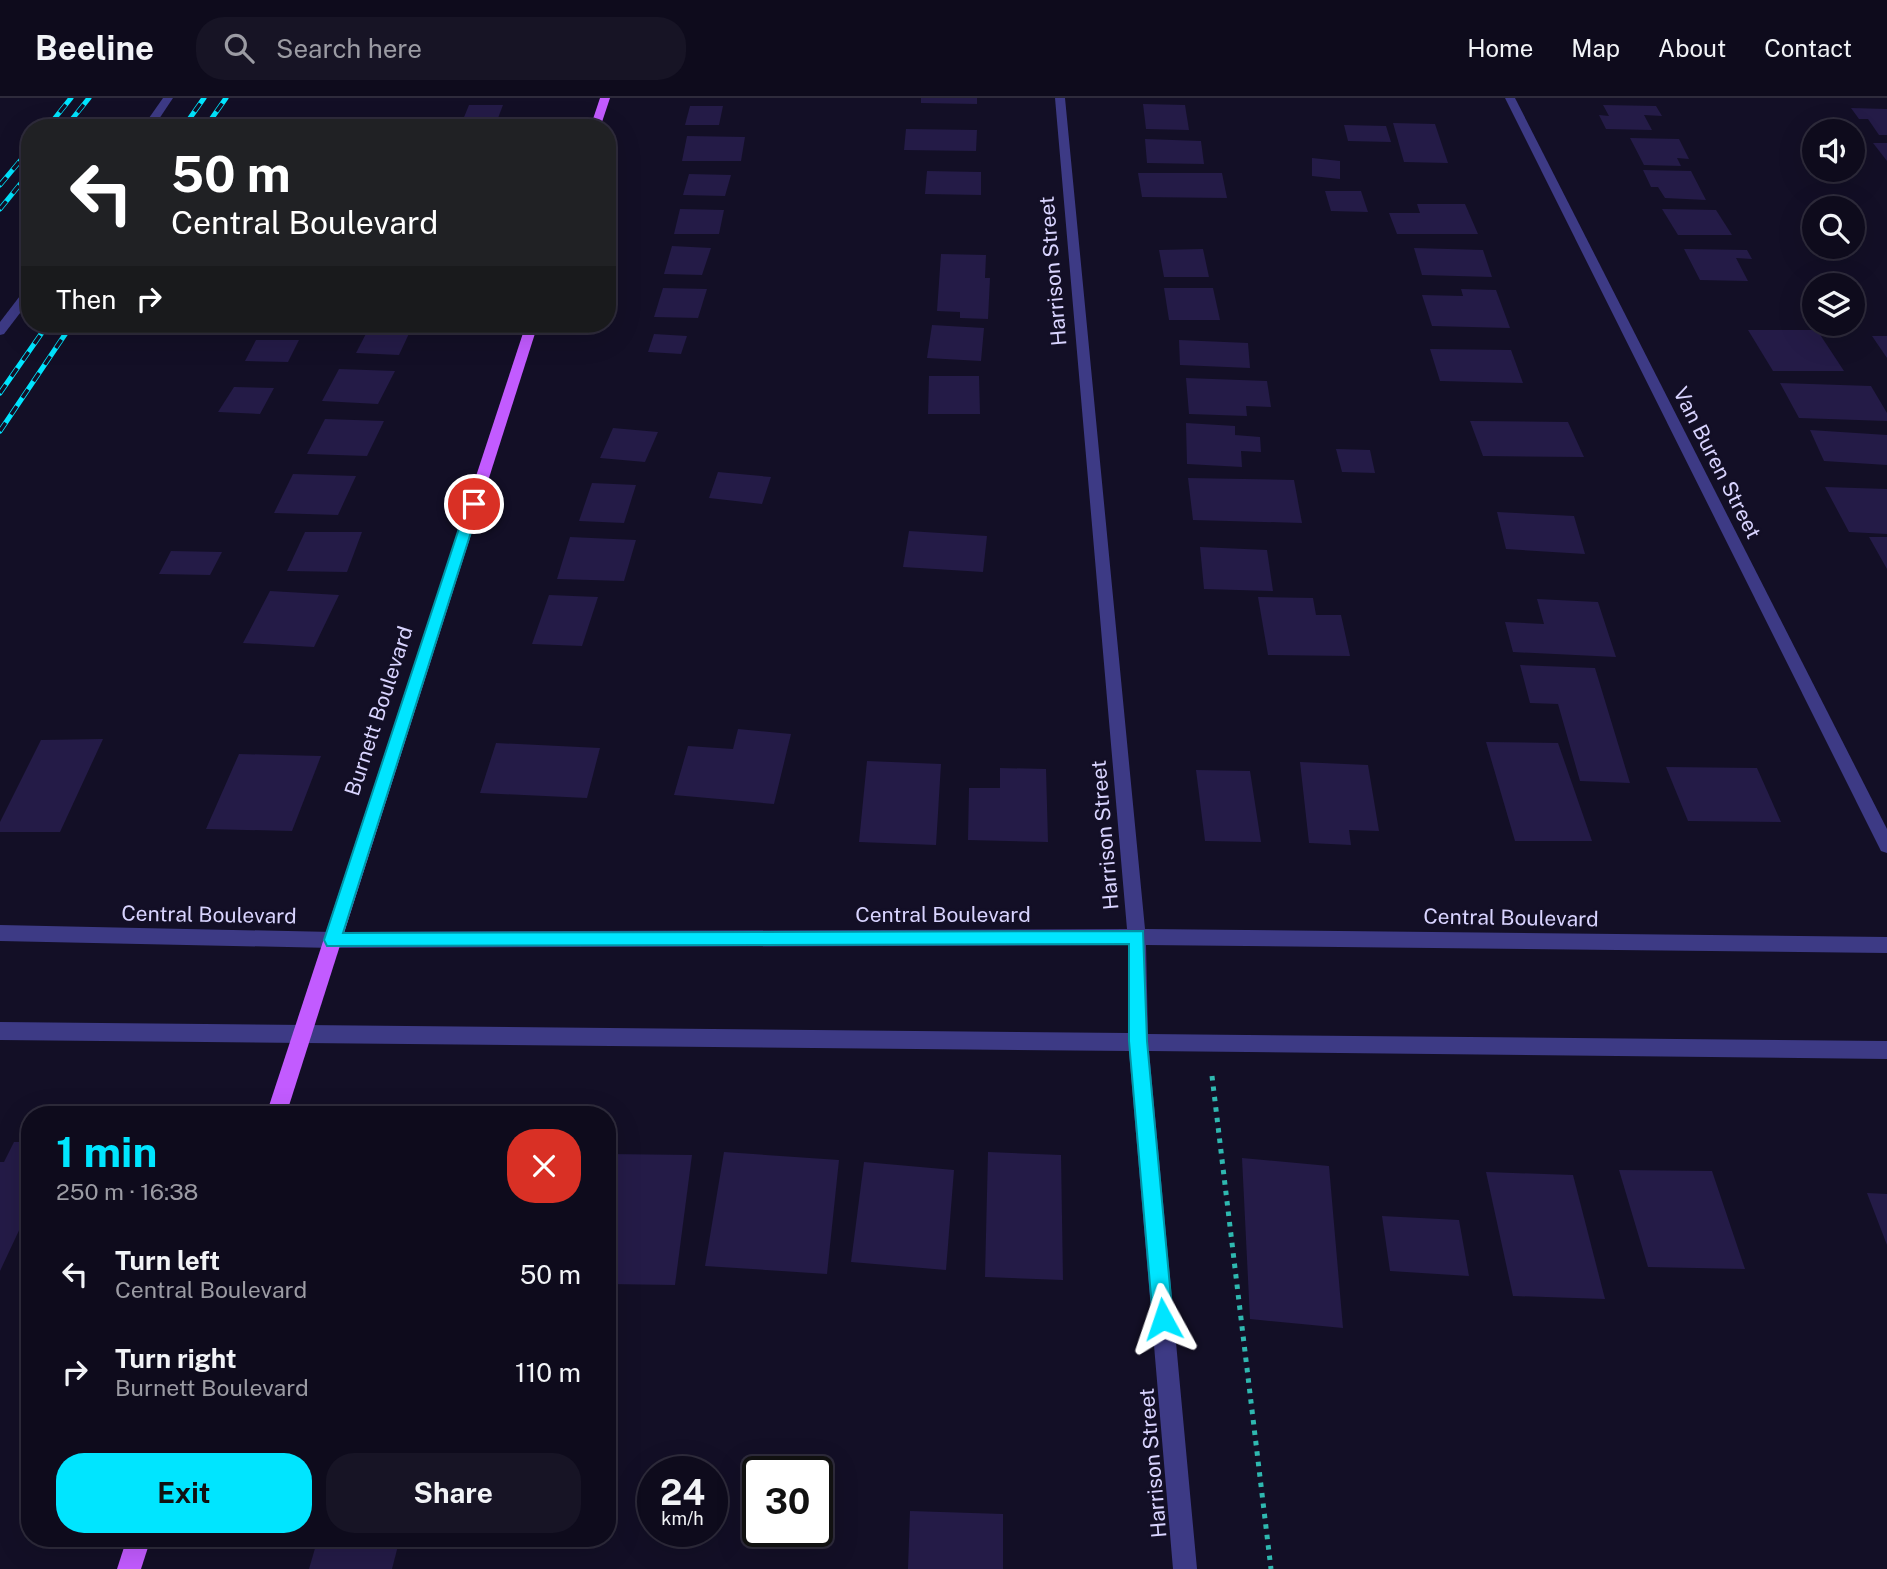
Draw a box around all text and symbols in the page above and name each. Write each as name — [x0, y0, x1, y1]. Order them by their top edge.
search box — [196, 17, 686, 80]
text: Beeline — [35, 29, 154, 67]
icon: search — [220, 29, 258, 67]
text: Search here — [276, 33, 422, 64]
text: Home — [1467, 34, 1533, 62]
text: Map — [1571, 34, 1620, 62]
text: About — [1658, 34, 1726, 62]
text: Contact — [1764, 34, 1852, 62]
map controls — [1802, 119, 1865, 336]
button: sound — [1802, 119, 1865, 182]
text: 50 m — [171, 145, 291, 203]
icon: left — [56, 147, 147, 238]
street label: Harrison Street — [1033, 195, 1072, 347]
button: search — [1802, 196, 1865, 259]
text: Central Boulevard — [171, 204, 438, 241]
button: layers — [1802, 273, 1865, 336]
icon: right — [130, 280, 168, 318]
text: Then — [56, 284, 116, 315]
street label: Van Buren Street — [1668, 383, 1766, 543]
pin — [444, 474, 504, 534]
icon: arrive — [455, 485, 493, 523]
street label: Burnett Boulevard — [339, 623, 418, 799]
street label: Harrison Street — [1085, 759, 1124, 911]
street label: Central Boulevard — [121, 900, 297, 929]
street label: Central Boulevard — [855, 902, 1031, 927]
street label: Central Boulevard — [1423, 903, 1599, 932]
text: 1 min — [56, 1127, 157, 1176]
button: close — [507, 1129, 581, 1203]
text: 250 m · 16:38 — [56, 1178, 198, 1205]
text: Turn left — [115, 1245, 220, 1276]
icon: left — [56, 1255, 94, 1293]
text: 50 m — [520, 1259, 581, 1290]
text: Central Boulevard — [115, 1276, 307, 1303]
position arrow — [1126, 1282, 1200, 1356]
text: Turn right — [115, 1343, 237, 1374]
icon: right — [56, 1353, 94, 1391]
text: 110 m — [515, 1357, 581, 1388]
text: Burnett Boulevard — [115, 1374, 309, 1401]
street label: Harrison Street — [1133, 1387, 1172, 1539]
button: Exit — [56, 1453, 312, 1533]
button: Share — [326, 1453, 581, 1533]
speed limit sign: 30 — [742, 1456, 833, 1547]
text: 24 — [660, 1472, 705, 1513]
text: km/h — [661, 1508, 704, 1529]

